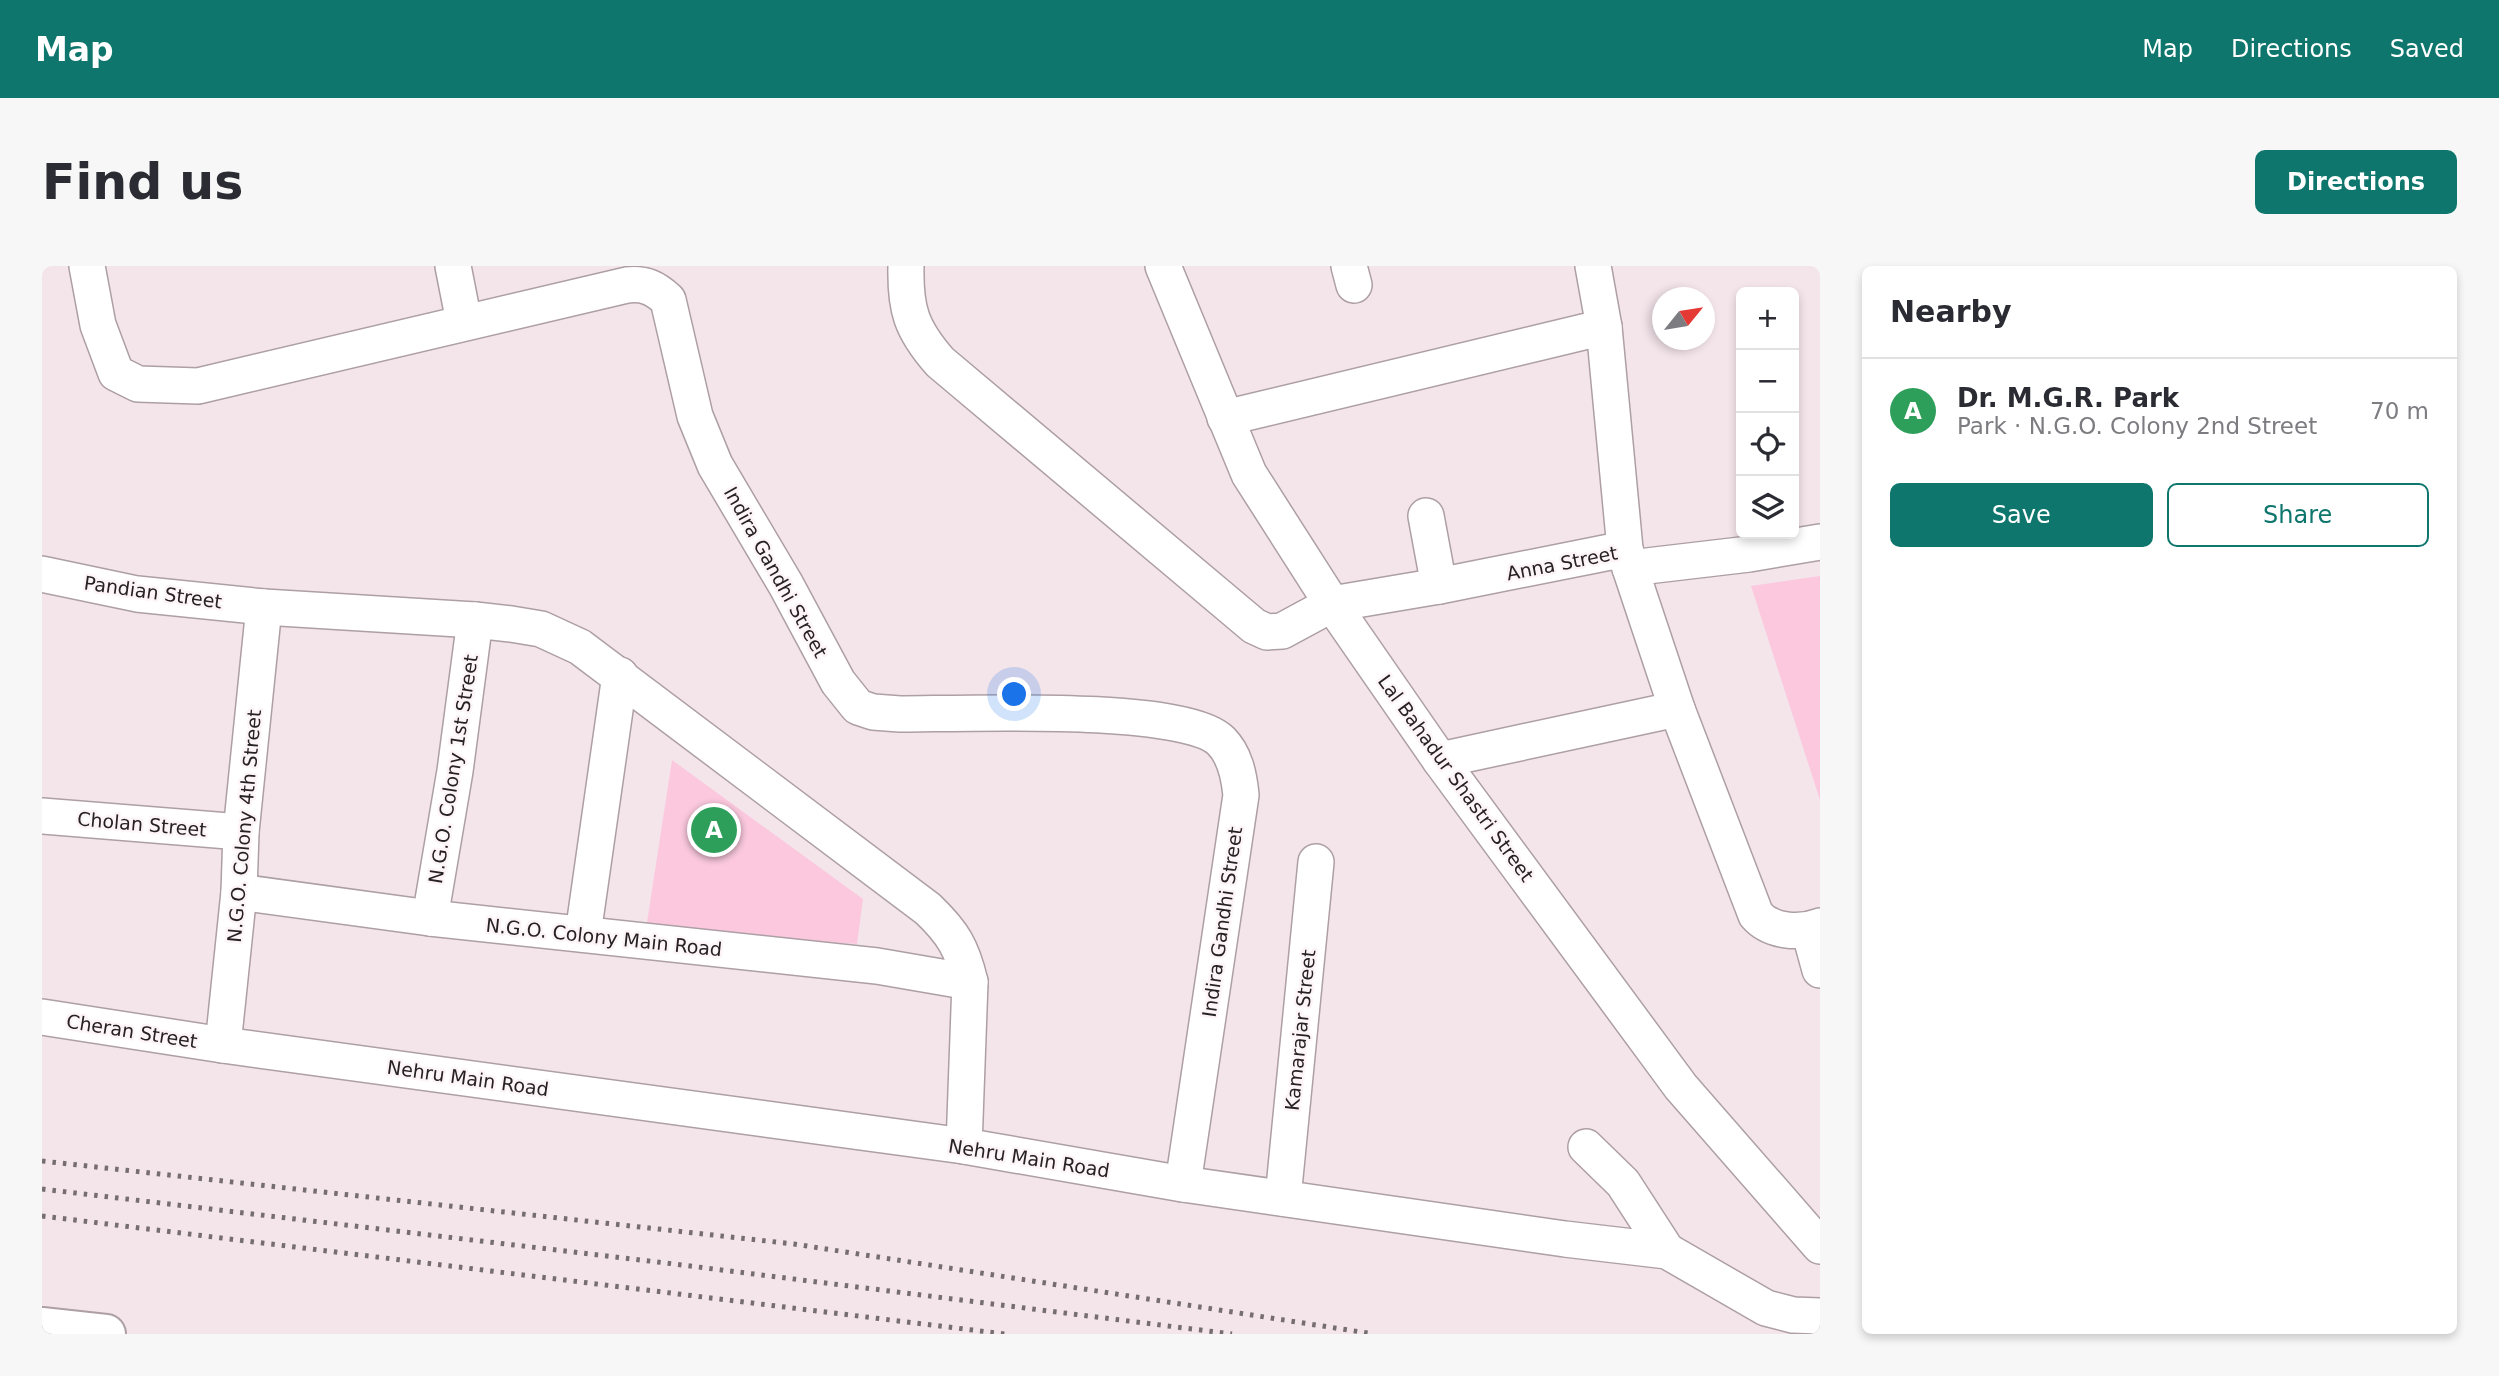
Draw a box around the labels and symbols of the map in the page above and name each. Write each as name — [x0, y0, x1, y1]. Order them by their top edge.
north arrow — [1652, 287, 1715, 350]
street label: Indira Gandhi Street — [720, 483, 832, 661]
street label: Anna Street — [1505, 541, 1619, 585]
street label: Pandian Street — [83, 571, 223, 613]
street label: N.G.O. Colony 1st Street — [424, 653, 482, 885]
street label: Lal Bahadur Shastri Street — [1374, 670, 1538, 886]
your location — [997, 677, 1031, 711]
street label: N.G.O. Colony 4th Street — [223, 709, 265, 943]
pin: A — [691, 804, 737, 856]
street label: Cholan Street — [76, 807, 208, 841]
street label: Indira Gandhi Street — [1198, 825, 1246, 1019]
street label: N.G.O. Colony Main Road — [485, 914, 723, 960]
street label: Kamarajar Street — [1281, 948, 1319, 1112]
street label: Cheran Street — [65, 1010, 199, 1052]
street label: Nehru Main Road — [386, 1056, 550, 1100]
street label: Nehru Main Road — [947, 1134, 1111, 1182]

